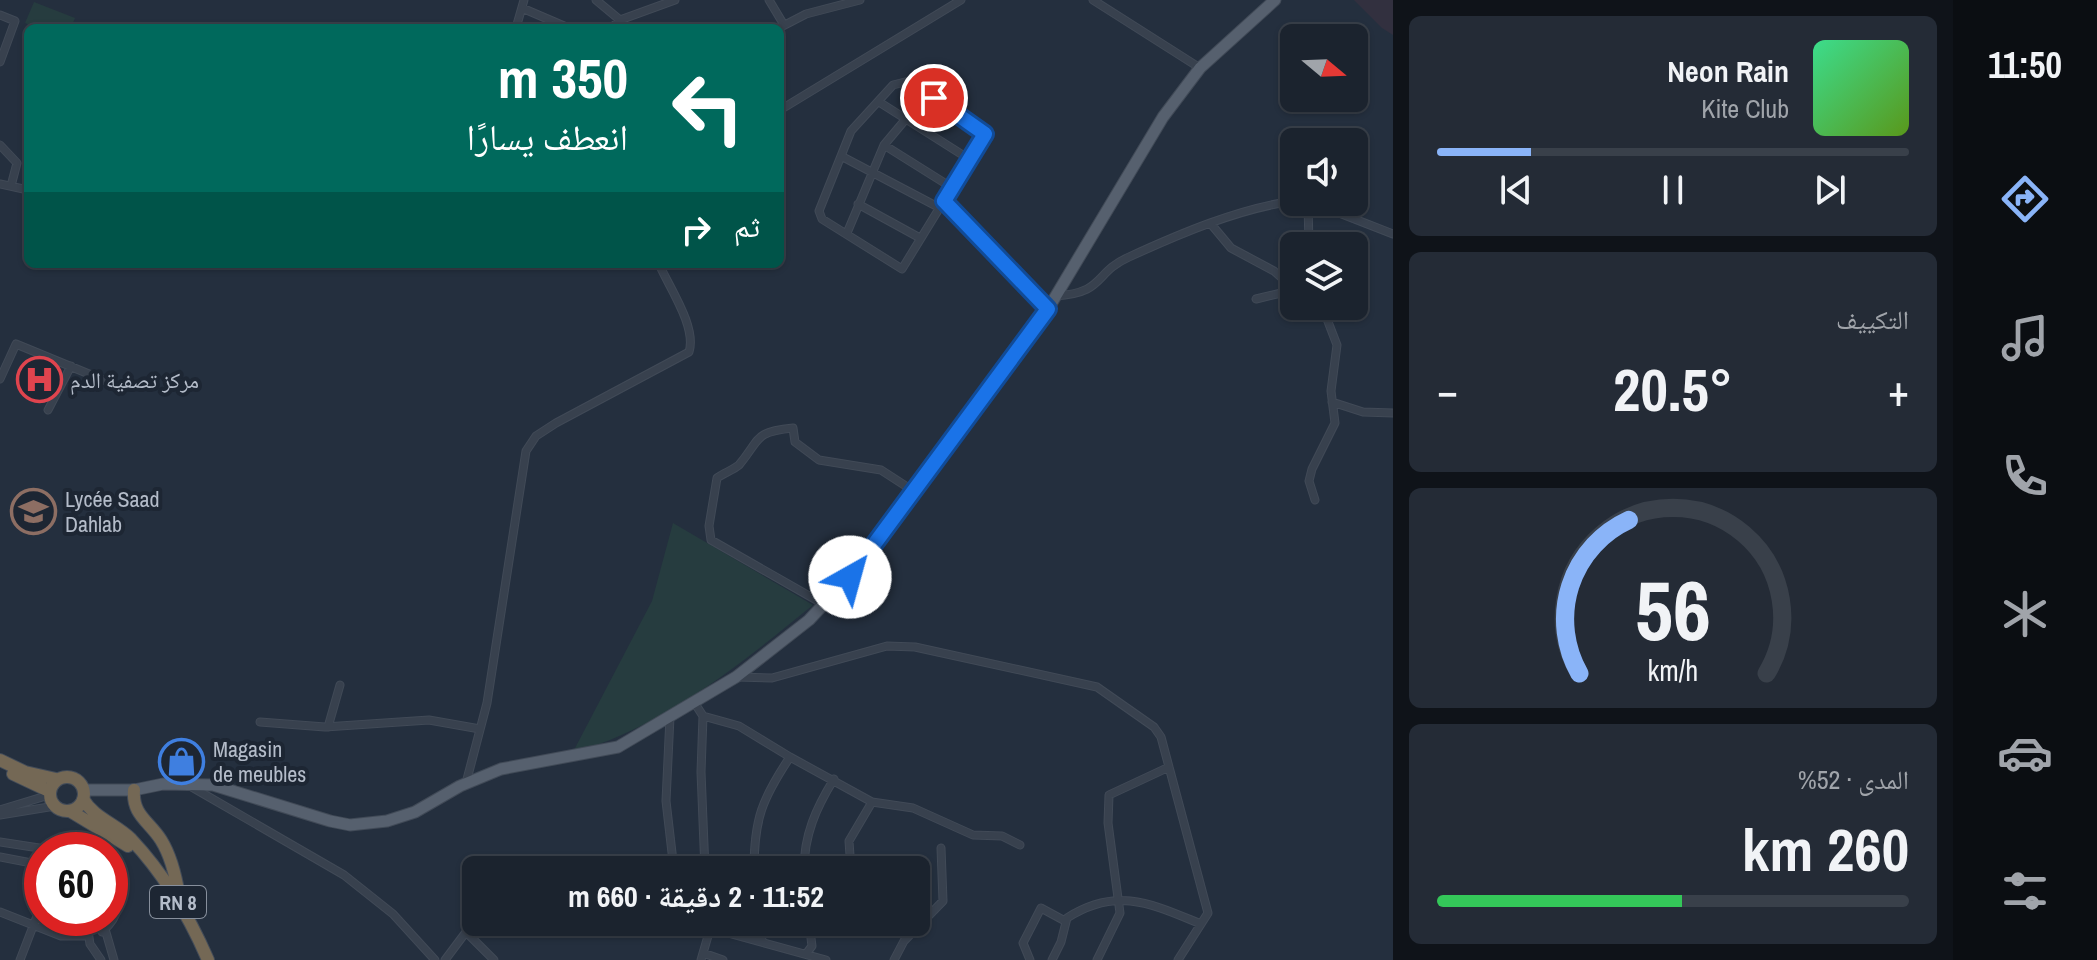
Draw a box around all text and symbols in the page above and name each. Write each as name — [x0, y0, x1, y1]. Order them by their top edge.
north arrow — [1280, 24, 1368, 112]
map controls — [1280, 24, 1368, 320]
text: 350 m — [498, 40, 628, 115]
text: 11:50 — [1988, 41, 2062, 89]
text: Neon Rain — [1667, 51, 1789, 91]
icon: left — [656, 56, 760, 160]
pin — [900, 64, 968, 132]
icon: arrive — [912, 76, 956, 120]
text: Kite Club — [1701, 91, 1789, 126]
text: انعطف يسارًا — [467, 113, 628, 161]
button: sound — [1280, 128, 1368, 216]
icon: previous — [1494, 168, 1538, 212]
icon: pause — [1651, 168, 1695, 212]
icon: next — [1808, 168, 1852, 212]
icon: directions — [1997, 171, 2053, 227]
text: ثم — [734, 206, 760, 246]
icon: right — [674, 208, 718, 252]
button: layers — [1280, 232, 1368, 320]
text: التكييف — [1836, 302, 1909, 337]
icon: music — [1997, 310, 2053, 366]
text: 20.5° — [1613, 349, 1733, 430]
hospital icon: مركز تصفية الدم — [15, 356, 63, 404]
text: − — [1437, 360, 1458, 420]
text: + — [1888, 360, 1909, 420]
place label: مركز تصفية الدم — [70, 365, 199, 395]
icon: phone — [1997, 448, 2053, 504]
place label: Lycée Saad Dahlab — [65, 484, 160, 539]
school or university icon: Lycée Saad Dahlab — [10, 488, 58, 536]
position arrow — [808, 535, 892, 619]
text: 56 — [1635, 554, 1711, 666]
icon: climate — [1997, 586, 2053, 642]
text: km/h — [1648, 651, 1698, 690]
icon: car — [1997, 725, 2053, 781]
place label: Magasin de meubles — [213, 734, 306, 789]
shop icon: Magasin de meubles — [158, 738, 206, 786]
text: المدى · 52% — [1798, 762, 1909, 797]
text: 260 km — [1742, 809, 1909, 890]
speed limit sign: 60 — [24, 832, 128, 936]
icon: filters — [1997, 863, 2053, 919]
text: 11:52 · 2 دقيقة · 660 m — [568, 876, 824, 916]
road number: RN 8 — [150, 886, 206, 918]

